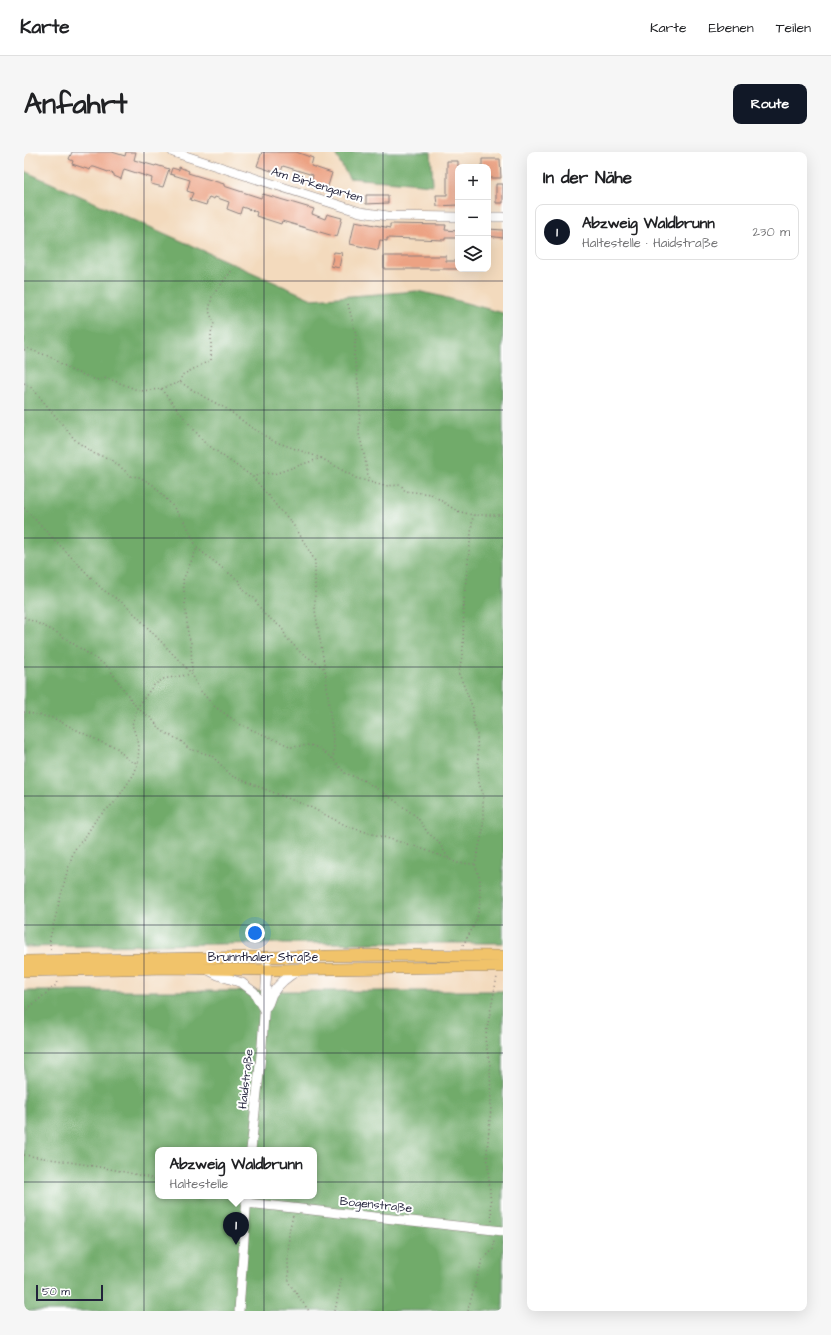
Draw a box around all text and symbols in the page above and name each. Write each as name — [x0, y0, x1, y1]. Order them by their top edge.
text: Karte — [20, 14, 70, 41]
text: Karte — [650, 18, 687, 38]
text: Ebenen — [709, 18, 754, 38]
text: Teilen — [776, 18, 811, 38]
button: Route — [733, 84, 807, 124]
text: Anfahrt — [24, 85, 127, 124]
street label: Am Birkengarten — [269, 163, 365, 208]
map controls — [455, 164, 491, 272]
button: + — [455, 164, 491, 200]
text: In der Nähe — [543, 166, 632, 190]
button: − — [455, 200, 491, 236]
text: Abzweig Waldbrunn — [582, 213, 715, 234]
text: 1 — [556, 223, 558, 241]
text: 230 m — [752, 223, 790, 241]
text: Haltestelle · Haidstraße — [582, 234, 718, 252]
button: layers — [455, 236, 491, 272]
your location — [245, 923, 265, 943]
street label: Brunnthaler Straße — [208, 949, 319, 966]
street label: Haidstraße — [234, 1048, 258, 1110]
popup — [155, 1147, 317, 1199]
text: Abzweig Waldbrunn — [170, 1154, 302, 1175]
text: Haltestelle — [170, 1175, 228, 1193]
street label: Bogenstraße — [339, 1193, 413, 1218]
pin: 1 — [223, 1212, 249, 1245]
scale bar — [36, 1283, 103, 1302]
text: 50 m — [42, 1284, 70, 1299]

